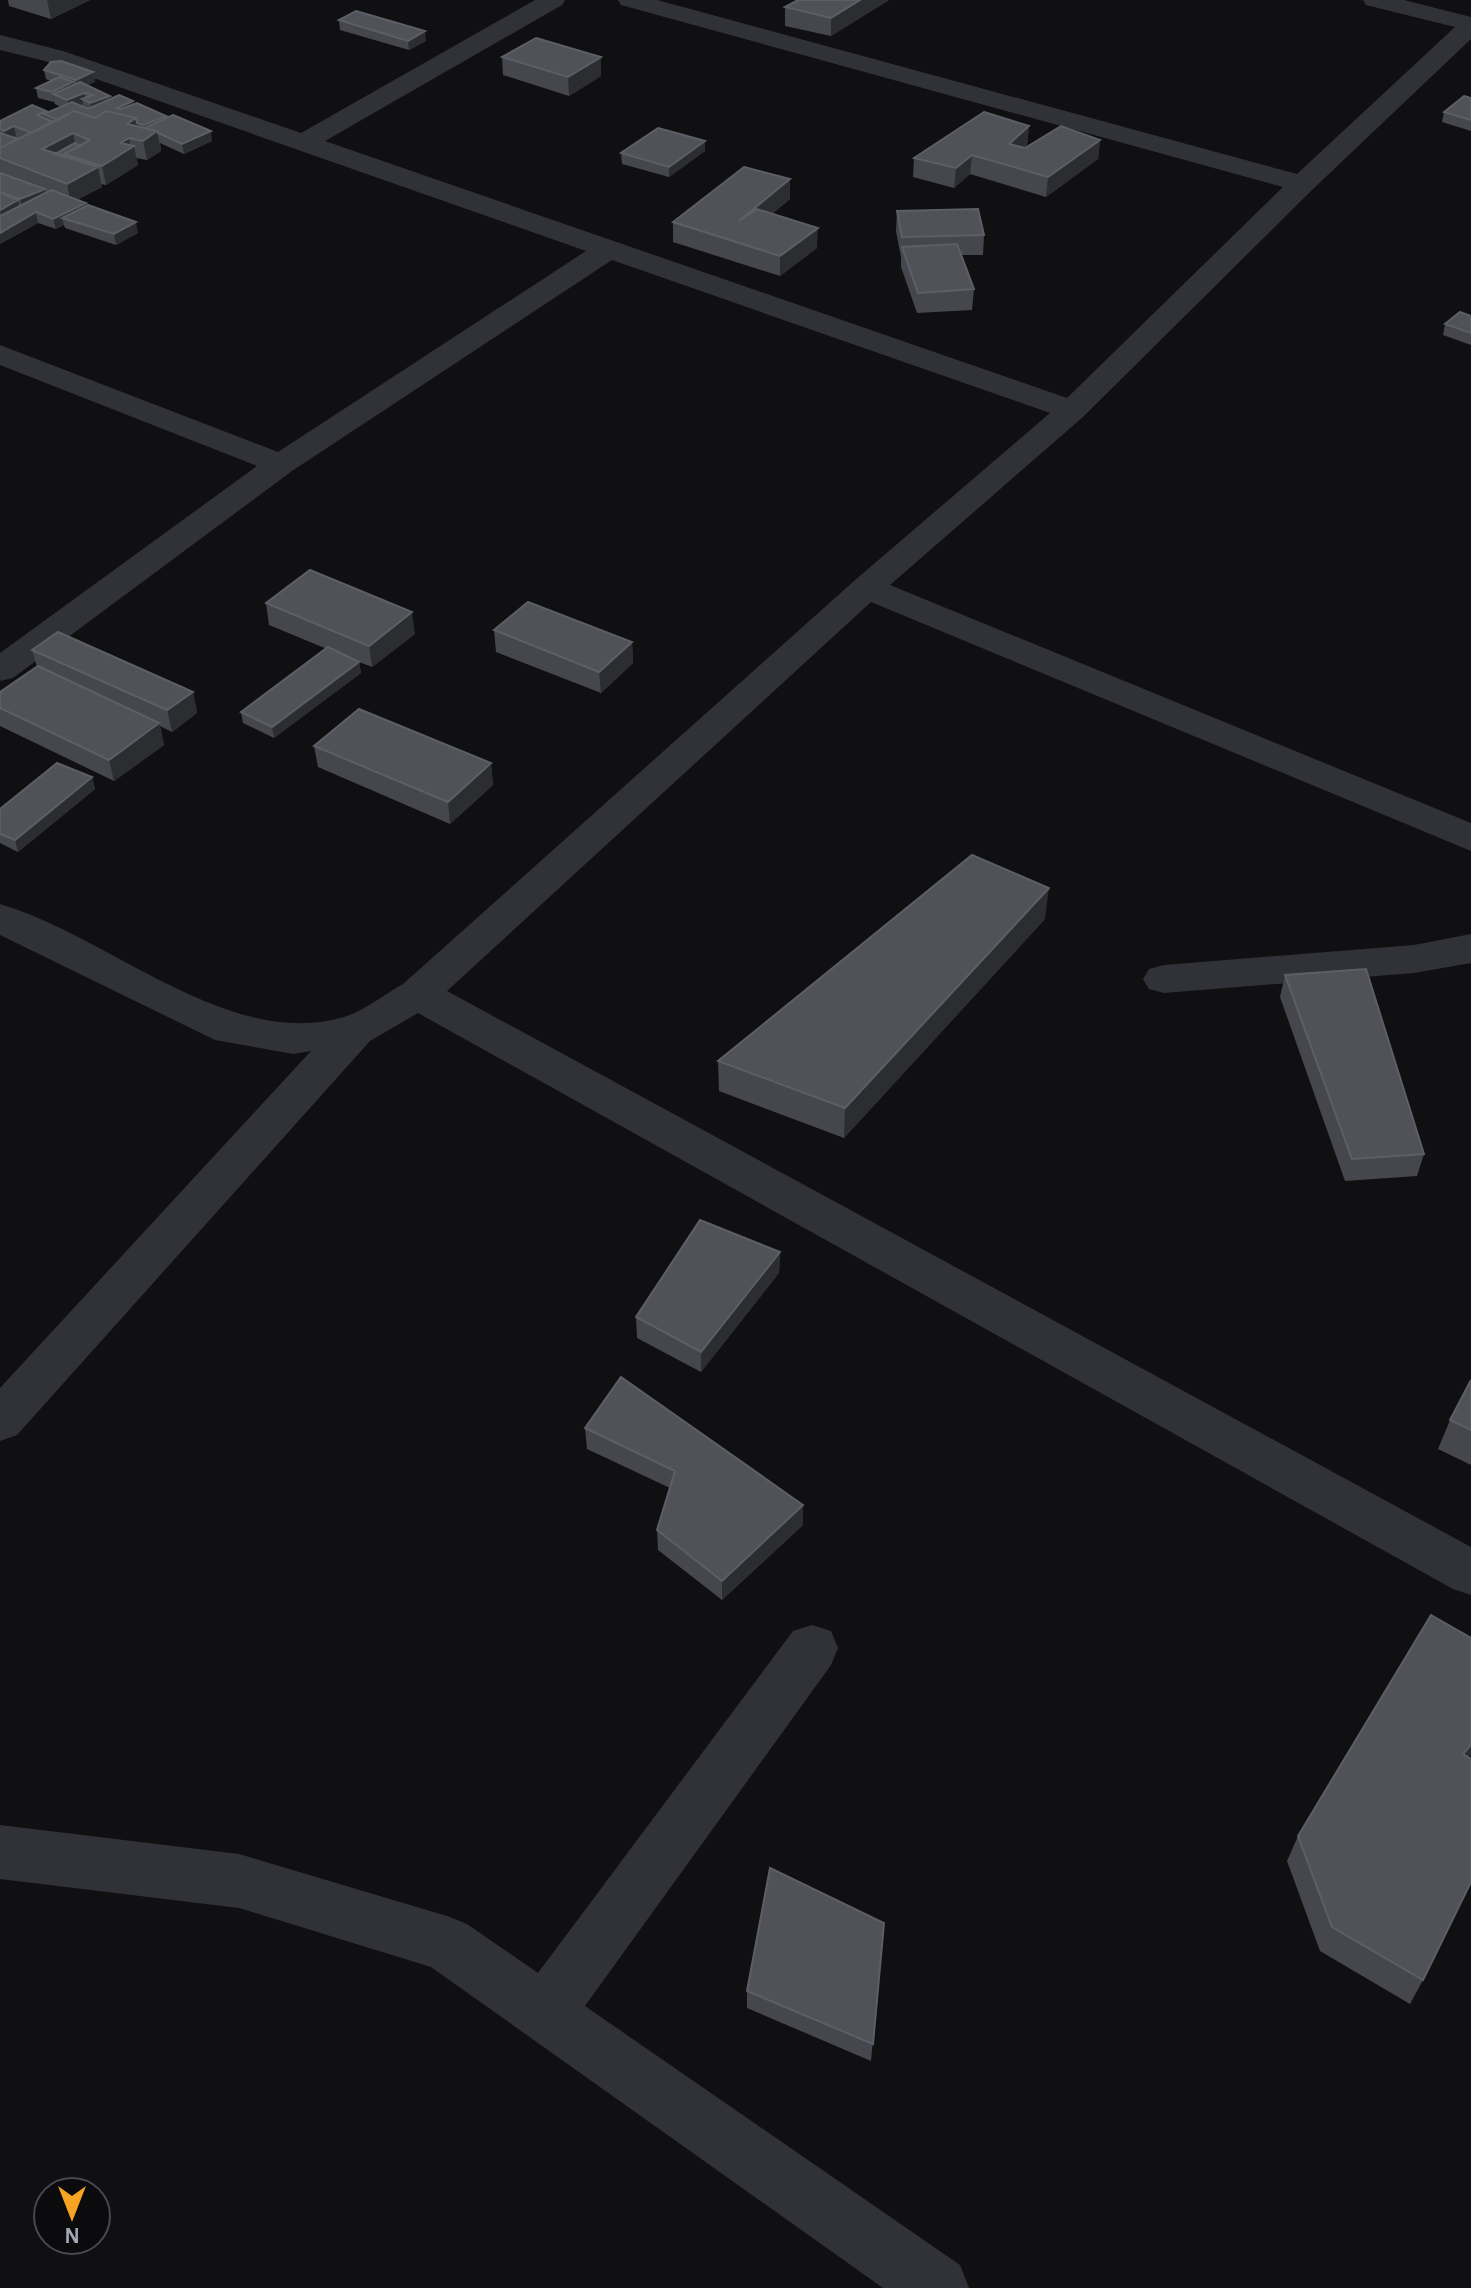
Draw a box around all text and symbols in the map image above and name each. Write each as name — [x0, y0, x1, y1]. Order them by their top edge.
north arrow — [32, 2176, 112, 2256]
text: N — [64, 2224, 80, 2246]

